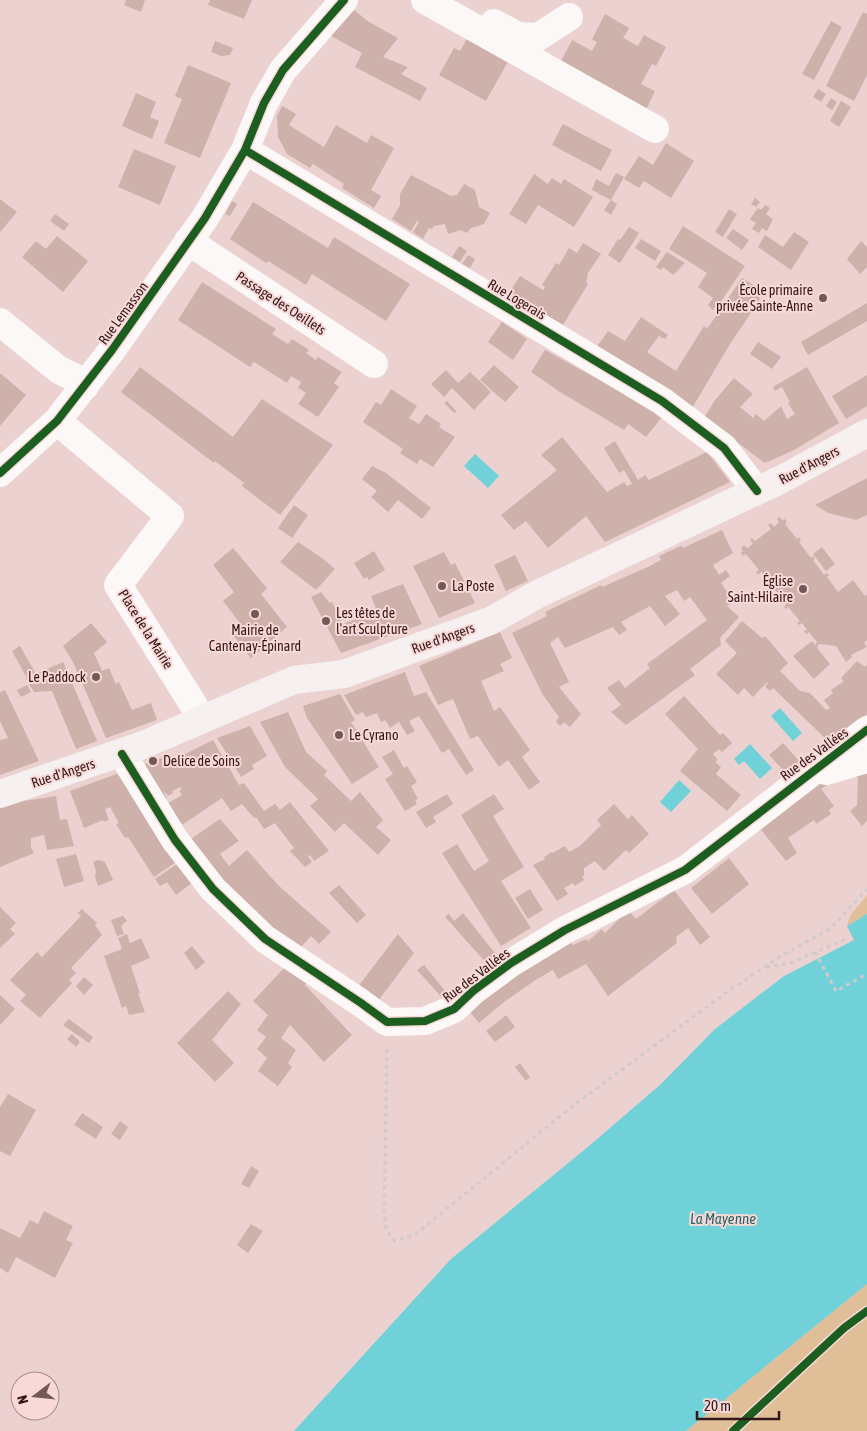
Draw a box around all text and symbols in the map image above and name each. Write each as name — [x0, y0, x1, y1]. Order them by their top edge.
street label: Passage des Oeillets — [233, 268, 329, 338]
street label: Rue Logerais — [485, 275, 549, 323]
street label: Rue Lemasson — [95, 279, 151, 347]
place label: École primaire privée Sainte-Anne — [716, 282, 813, 314]
marker: École primaire privée Sainte-Anne — [817, 292, 829, 304]
street label: Rue d'Angers — [776, 442, 842, 488]
place label: Église Saint-Hilaire — [728, 573, 793, 605]
place label: La Poste — [452, 578, 494, 594]
marker: La Poste — [436, 580, 448, 592]
marker: Église Saint-Hilaire — [797, 583, 809, 595]
street label: Place de la Mairie — [115, 586, 177, 672]
place label: Les têtes de l'art Sculpture — [336, 605, 408, 637]
marker: Mairie de Cantenay-Épinard — [249, 608, 261, 620]
marker: Les têtes de l'art Sculpture — [320, 615, 332, 627]
street label: Rue d'Angers — [409, 619, 477, 657]
place label: Mairie de Cantenay-Épinard — [209, 622, 301, 654]
place label: Le Paddock — [28, 669, 86, 685]
marker: Le Paddock — [90, 671, 102, 683]
street label: Rue des Vallées — [777, 724, 851, 784]
place label: Le Cyrano — [349, 727, 399, 743]
marker: Le Cyrano — [333, 729, 345, 741]
place label: Delice de Soins — [163, 753, 240, 769]
street label: Rue d'Angers — [29, 755, 97, 791]
marker: Delice de Soins — [147, 755, 159, 767]
street label: Rue des Vallées — [439, 945, 513, 1005]
water label: La Mayenne — [690, 1210, 756, 1227]
north arrow — [10, 1371, 60, 1421]
scale bar — [697, 1388, 780, 1420]
text: N — [14, 1393, 31, 1406]
text: 20 m — [704, 1397, 731, 1414]

